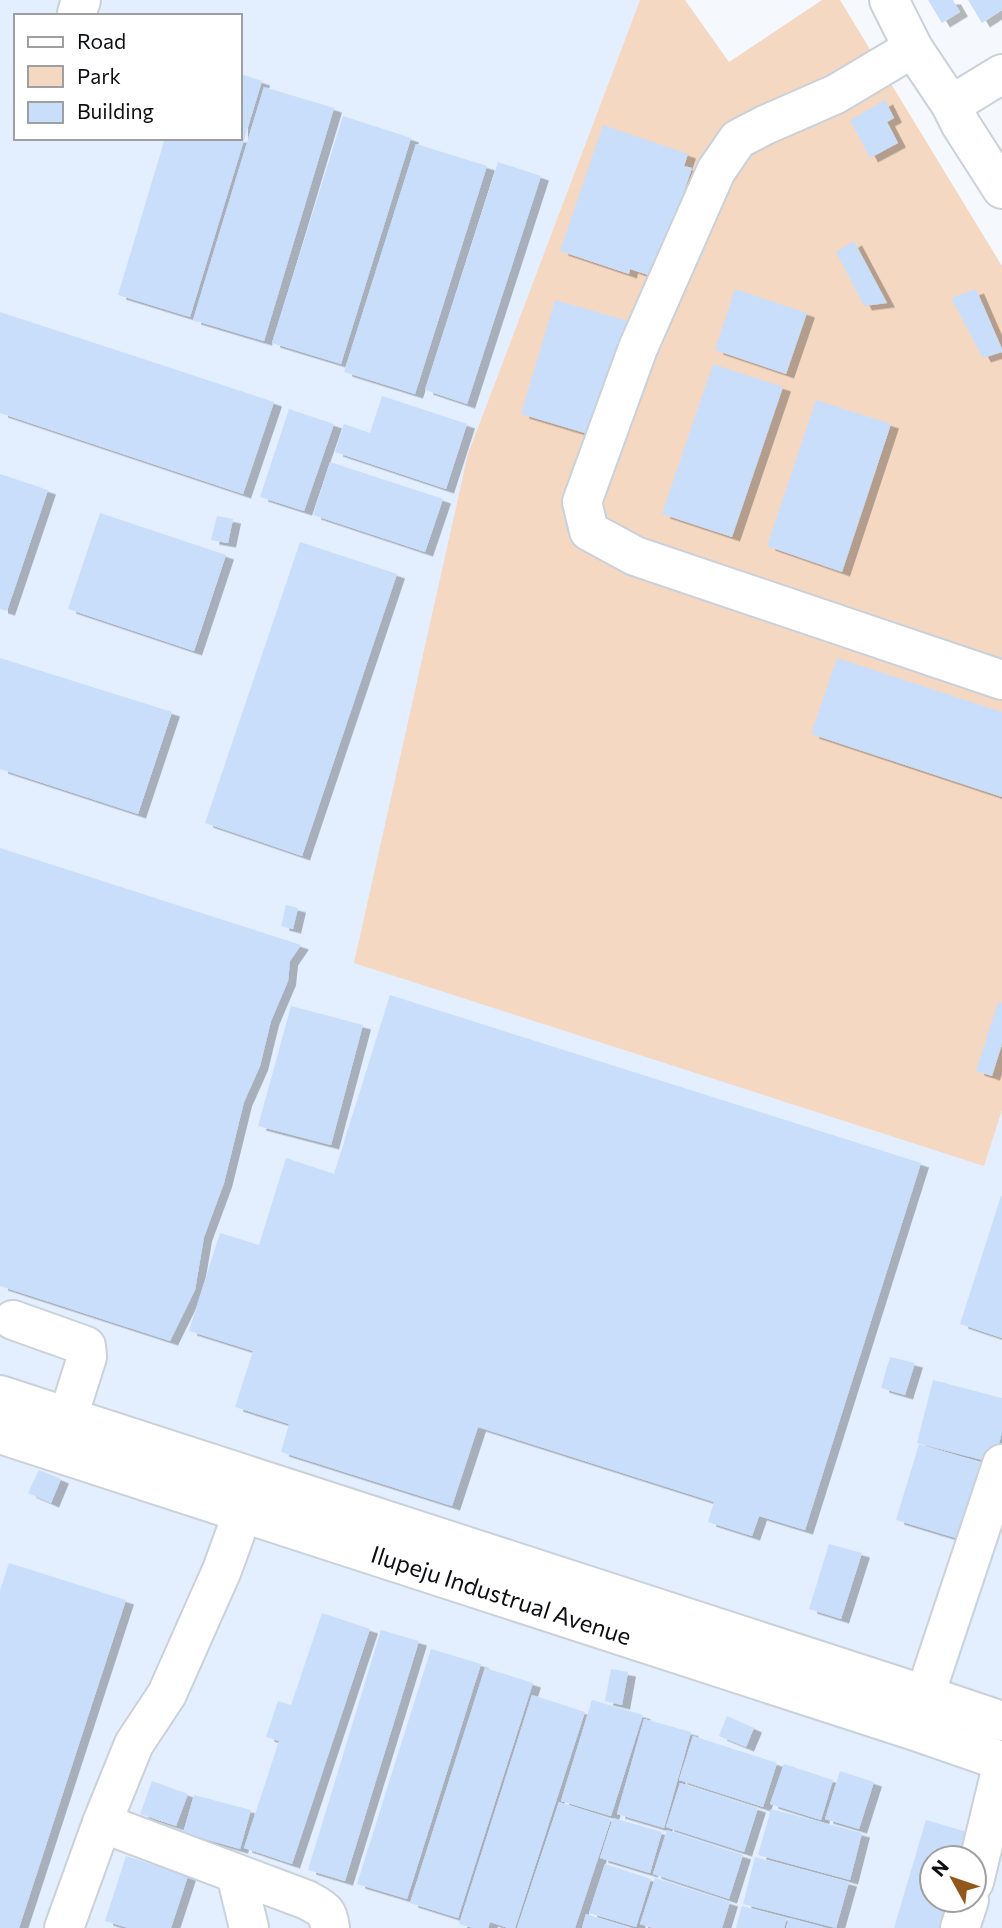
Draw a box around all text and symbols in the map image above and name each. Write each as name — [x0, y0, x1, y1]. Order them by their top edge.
legend — [14, 14, 242, 140]
text: Road — [77, 28, 126, 53]
text: Park — [77, 63, 121, 88]
text: Building — [77, 98, 154, 123]
street label: Ilupeju Industrual Avenue — [368, 1539, 635, 1650]
north arrow — [918, 1844, 988, 1914]
text: N — [926, 1855, 953, 1881]

